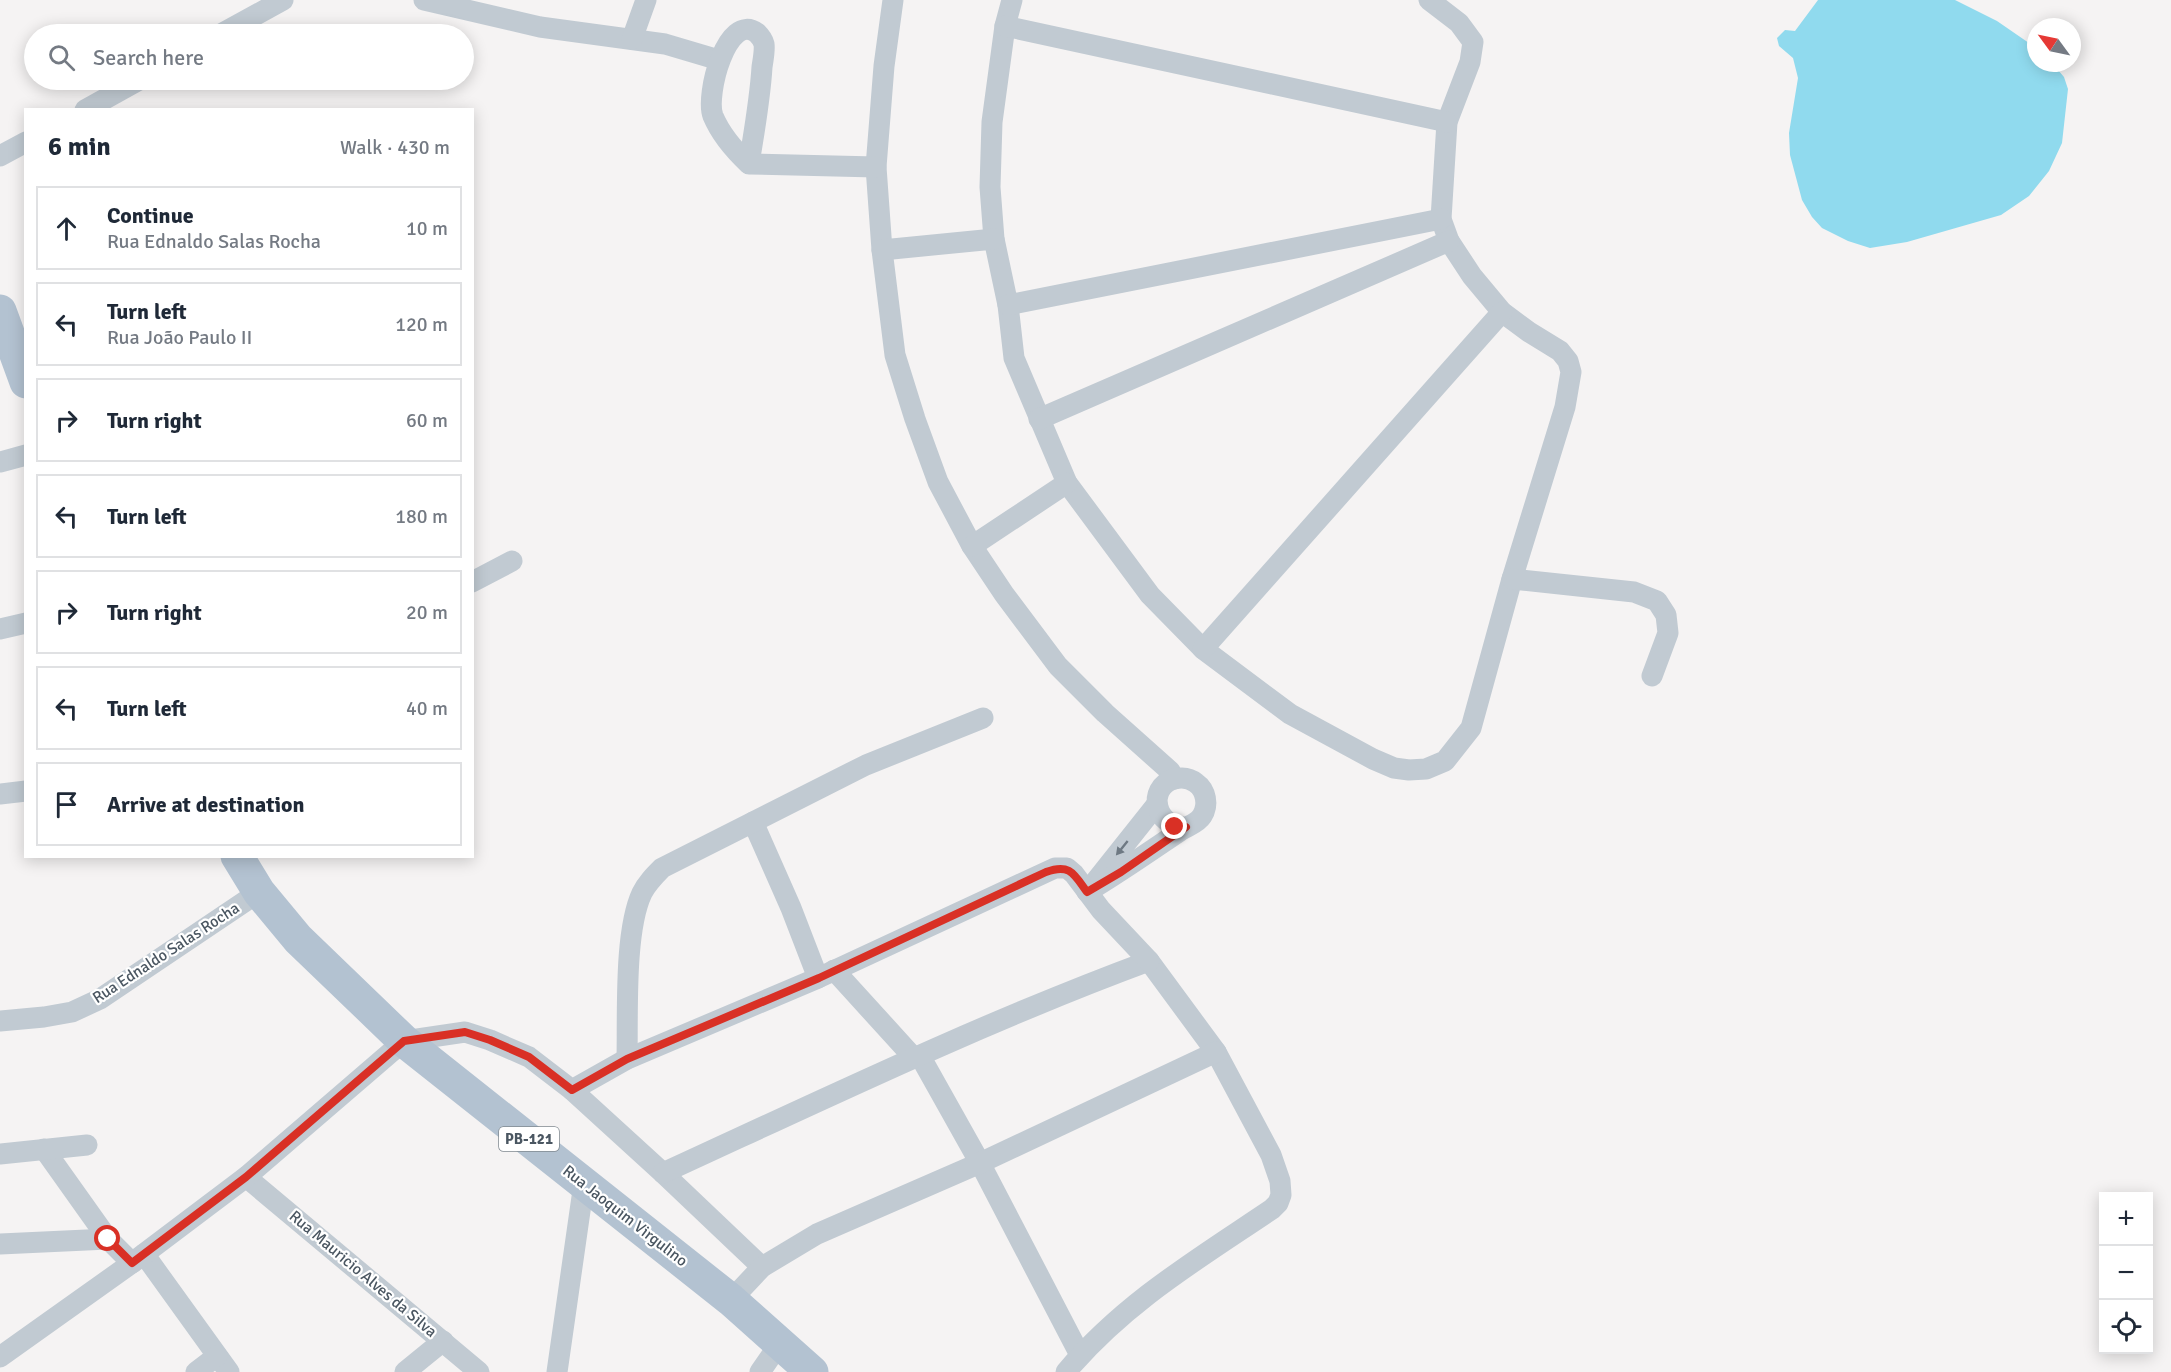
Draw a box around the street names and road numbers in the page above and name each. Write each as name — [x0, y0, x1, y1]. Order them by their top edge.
street label: Rua Ednaldo Salas Rocha — [89, 898, 243, 1008]
road number: PB-121 — [499, 1127, 559, 1151]
street label: Rua Jaoquim Virgulino — [559, 1161, 691, 1271]
street label: Rua Mauricio Alves da Silva — [285, 1206, 441, 1342]

